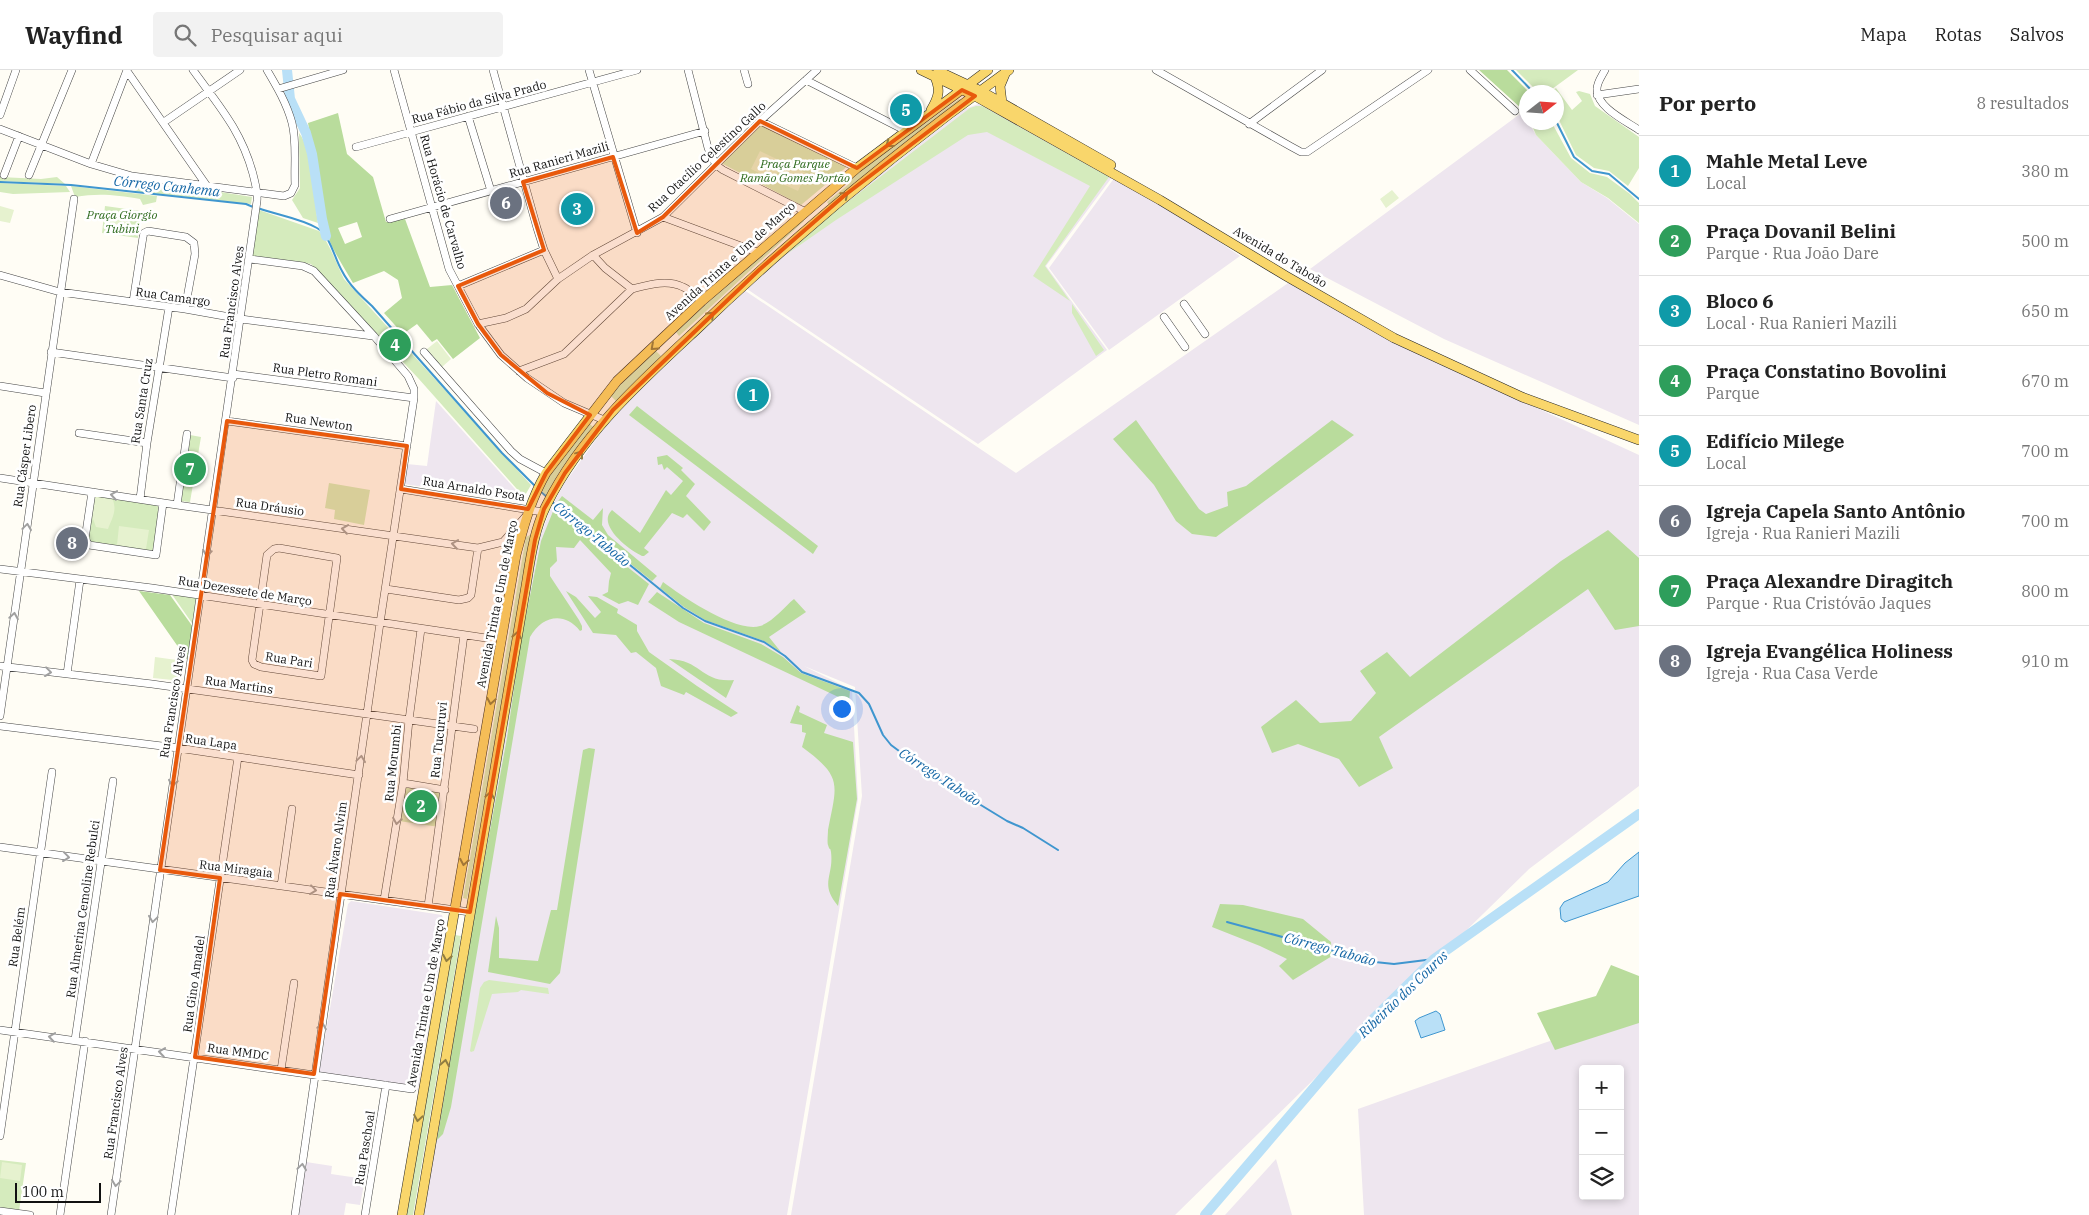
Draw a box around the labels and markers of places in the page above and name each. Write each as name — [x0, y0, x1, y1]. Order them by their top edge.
pin: 5 — [890, 91, 922, 129]
pin: 6 — [490, 184, 522, 222]
pin: 3 — [561, 190, 593, 228]
pin: 4 — [379, 326, 411, 364]
pin: 1 — [737, 376, 769, 414]
pin: 7 — [174, 450, 206, 488]
pin: 8 — [56, 524, 88, 562]
pin: 2 — [405, 787, 437, 825]

